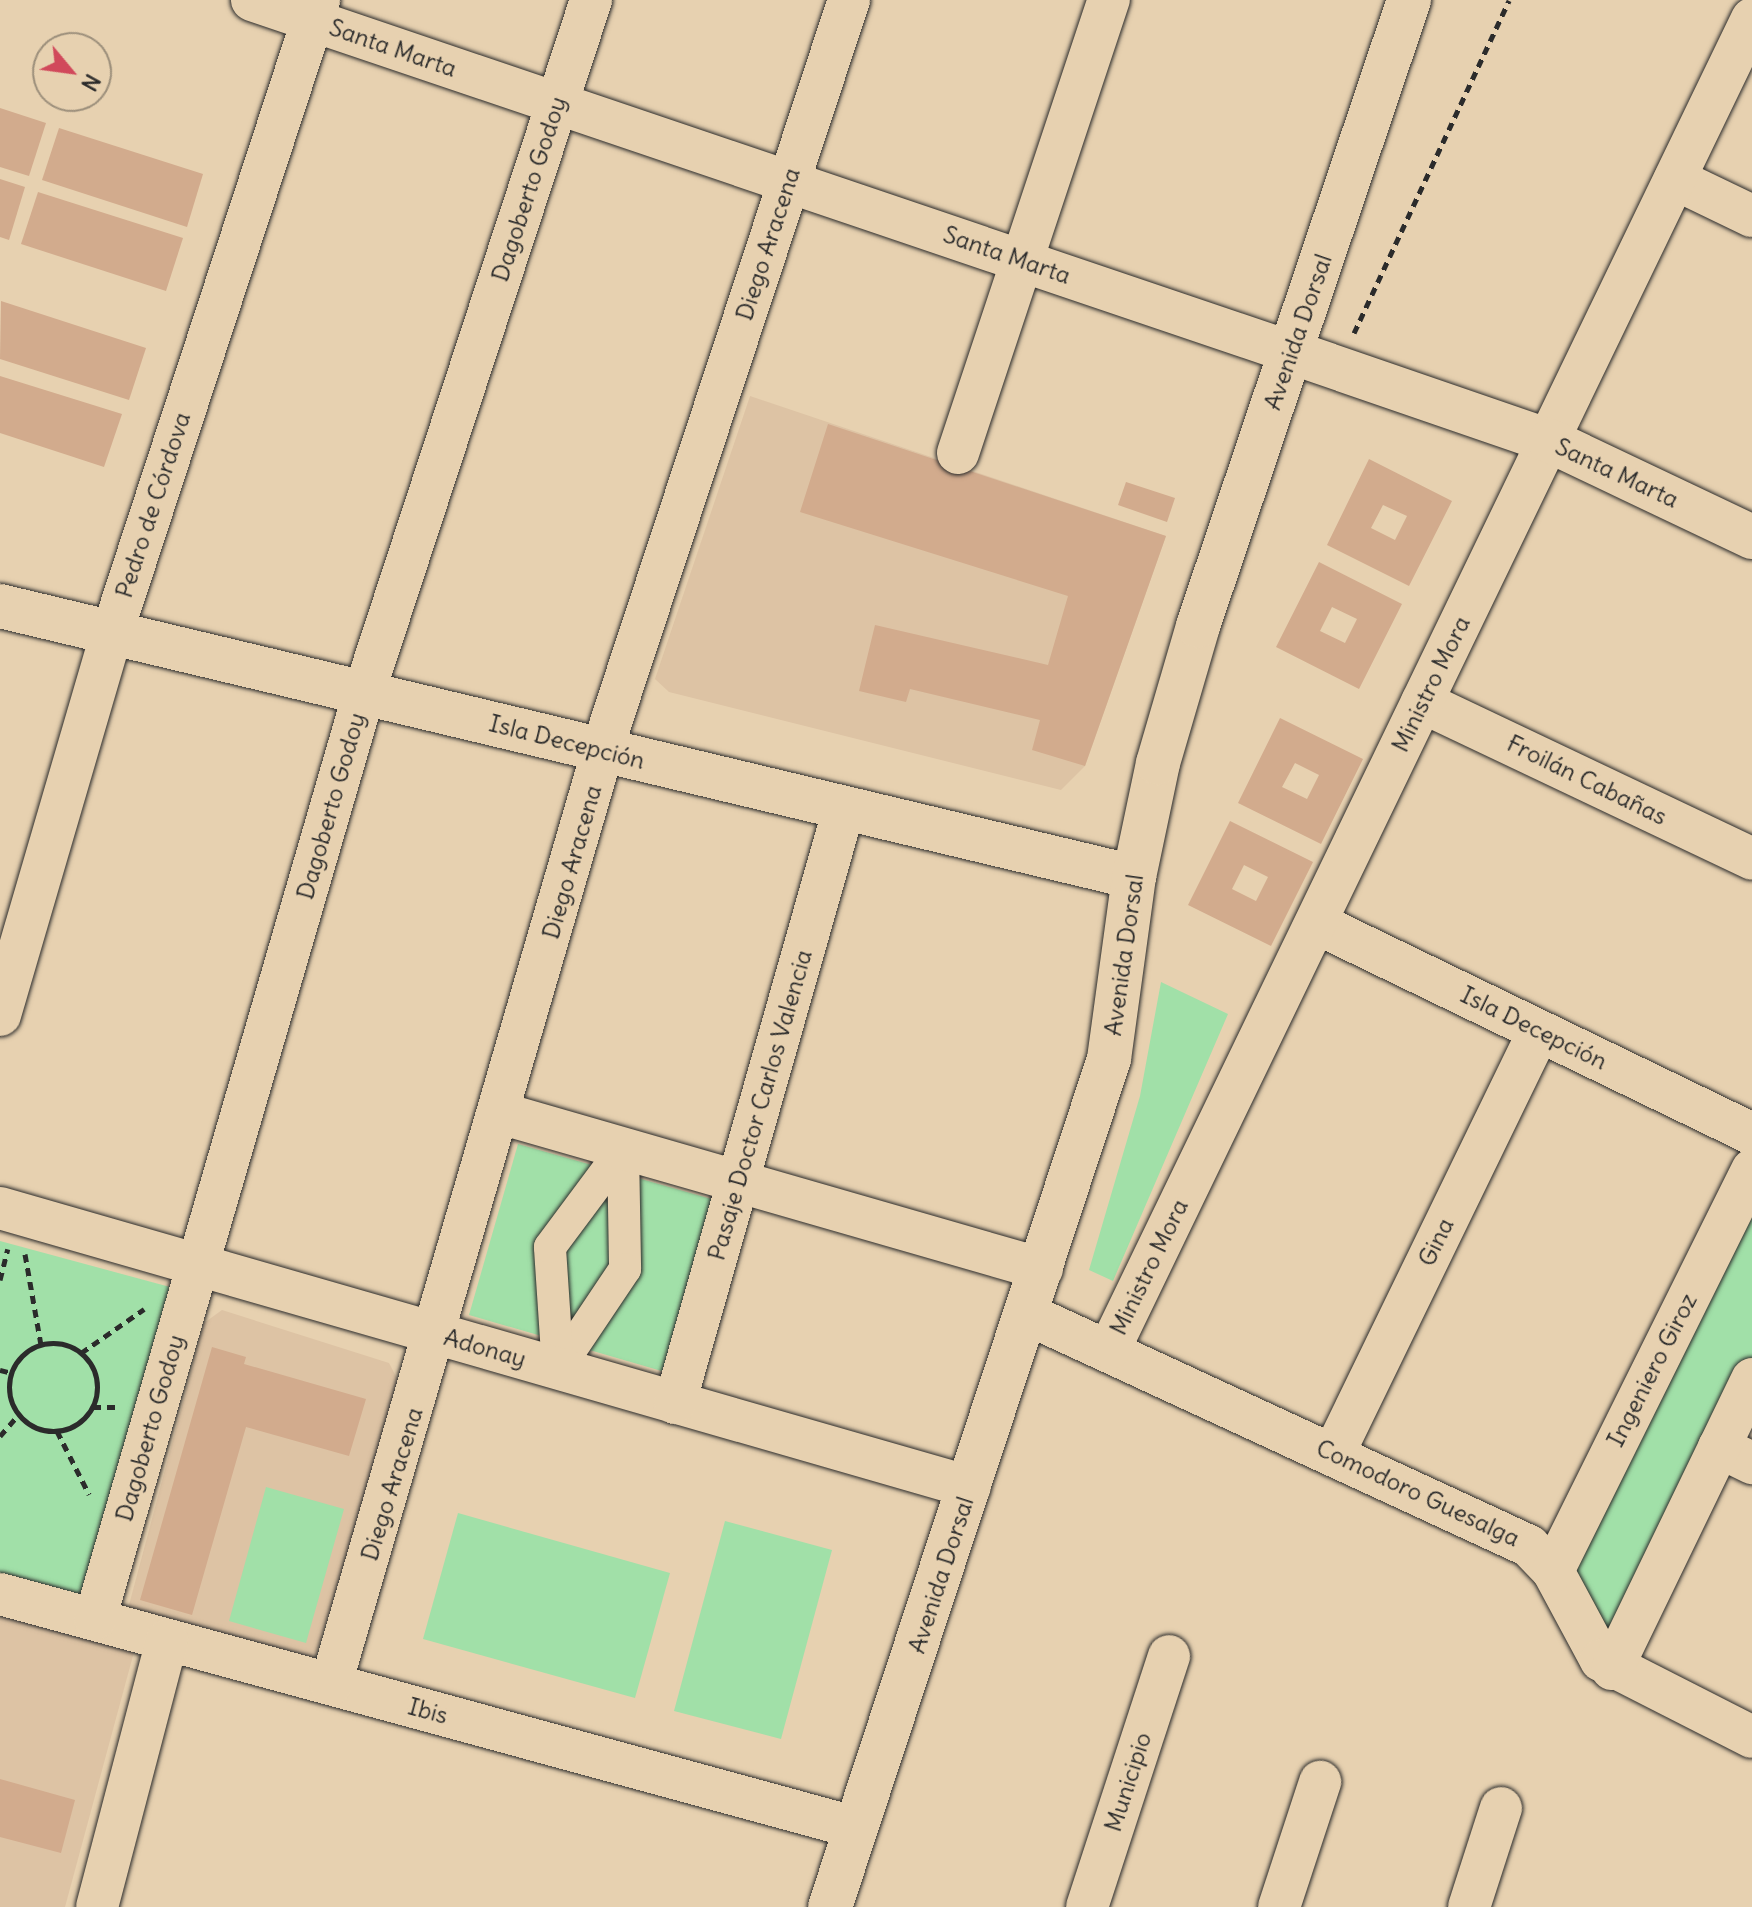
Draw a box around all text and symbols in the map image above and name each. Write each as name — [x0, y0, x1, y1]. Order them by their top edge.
street label: Santa Marta — [326, 13, 460, 83]
north arrow — [32, 32, 112, 112]
text: N — [75, 69, 107, 96]
street label: Dagoberto Godoy — [486, 93, 572, 285]
street label: Diego Aracena — [730, 164, 806, 324]
street label: Santa Marta — [940, 220, 1074, 290]
street label: Avenida Dorsal — [1258, 250, 1338, 414]
street label: Pedro de Córdova — [109, 409, 197, 601]
street label: Santa Marta — [1551, 432, 1683, 514]
street label: Ministro Mora — [1386, 611, 1476, 757]
street label: Dagoberto Godoy — [291, 709, 371, 903]
street label: Isla Decepción — [486, 709, 648, 775]
street label: Froilán Cabañas — [1502, 729, 1672, 831]
street label: Diego Aracena — [536, 782, 608, 942]
street label: Avenida Dorsal — [1098, 872, 1150, 1038]
street label: Pasaje Doctor Carlos Valencia — [702, 946, 818, 1264]
street label: Isla Decepción — [1456, 980, 1612, 1076]
street label: Ministro Mora — [1104, 1194, 1194, 1340]
street label: Gina — [1412, 1213, 1460, 1271]
street label: Ingeniero Giroz — [1601, 1288, 1703, 1452]
street label: Adonay — [441, 1323, 529, 1373]
street label: Dagoberto Godoy — [110, 1331, 190, 1525]
street label: Diego Aracena — [355, 1404, 429, 1564]
street label: Comodoro Guesalga — [1312, 1433, 1524, 1553]
street label: Avenida Dorsal — [902, 1493, 980, 1657]
street label: Ibis — [405, 1692, 451, 1730]
street label: Municipio — [1098, 1729, 1158, 1835]

